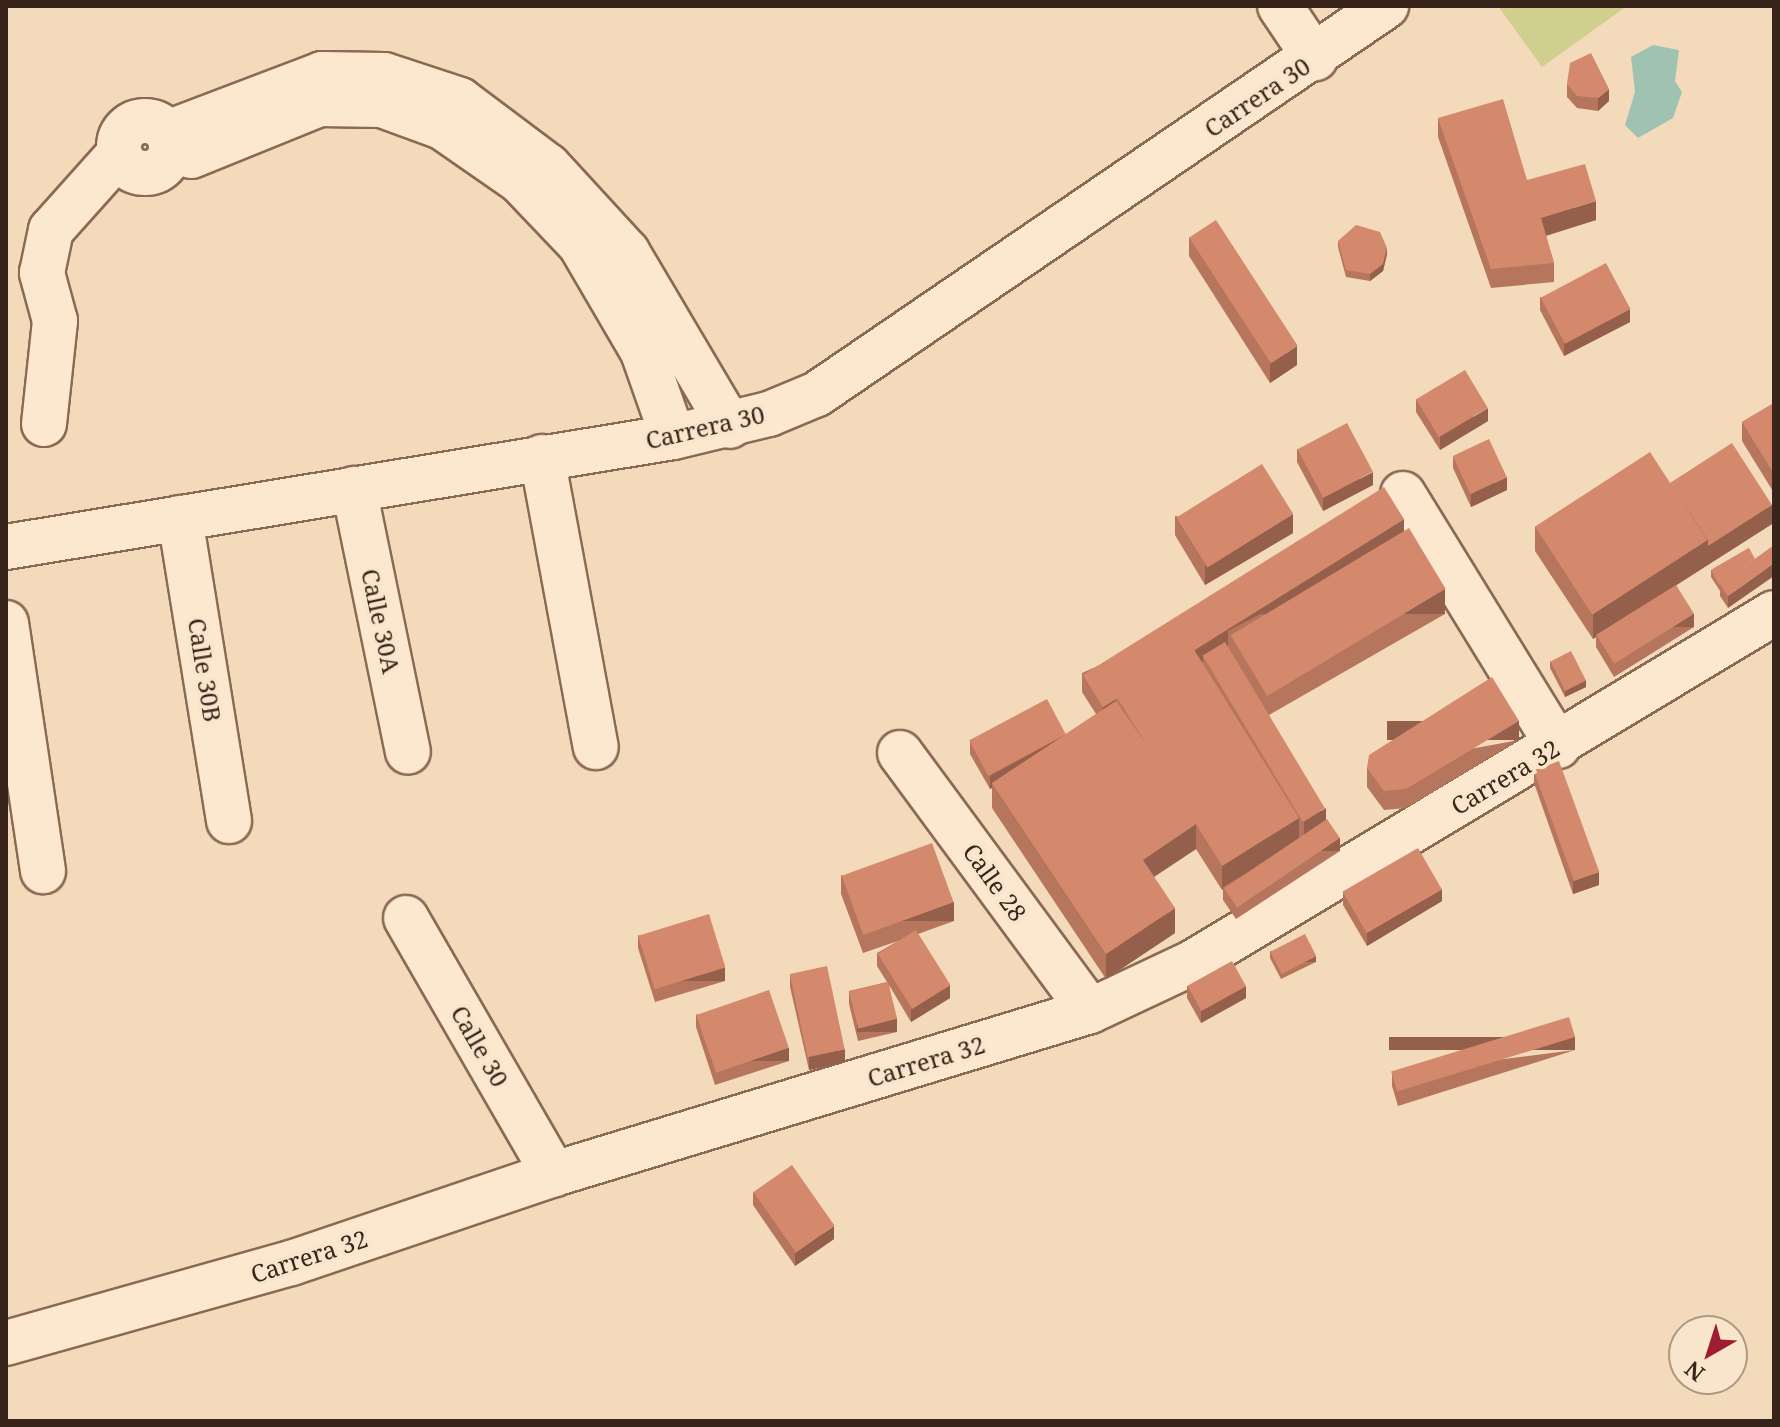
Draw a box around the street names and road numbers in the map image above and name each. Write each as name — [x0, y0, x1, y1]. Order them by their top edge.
street label: Carrera 30 — [1199, 51, 1315, 143]
street label: Carrera 30 — [643, 399, 767, 455]
street label: Calle 30A — [356, 566, 406, 676]
street label: Calle 30B — [183, 616, 227, 724]
street label: Carrera 32 — [1446, 733, 1564, 821]
street label: Calle 28 — [957, 838, 1033, 926]
street label: Calle 30 — [445, 1000, 515, 1092]
street label: Carrera 32 — [864, 1030, 988, 1092]
street label: Carrera 32 — [247, 1224, 371, 1288]

